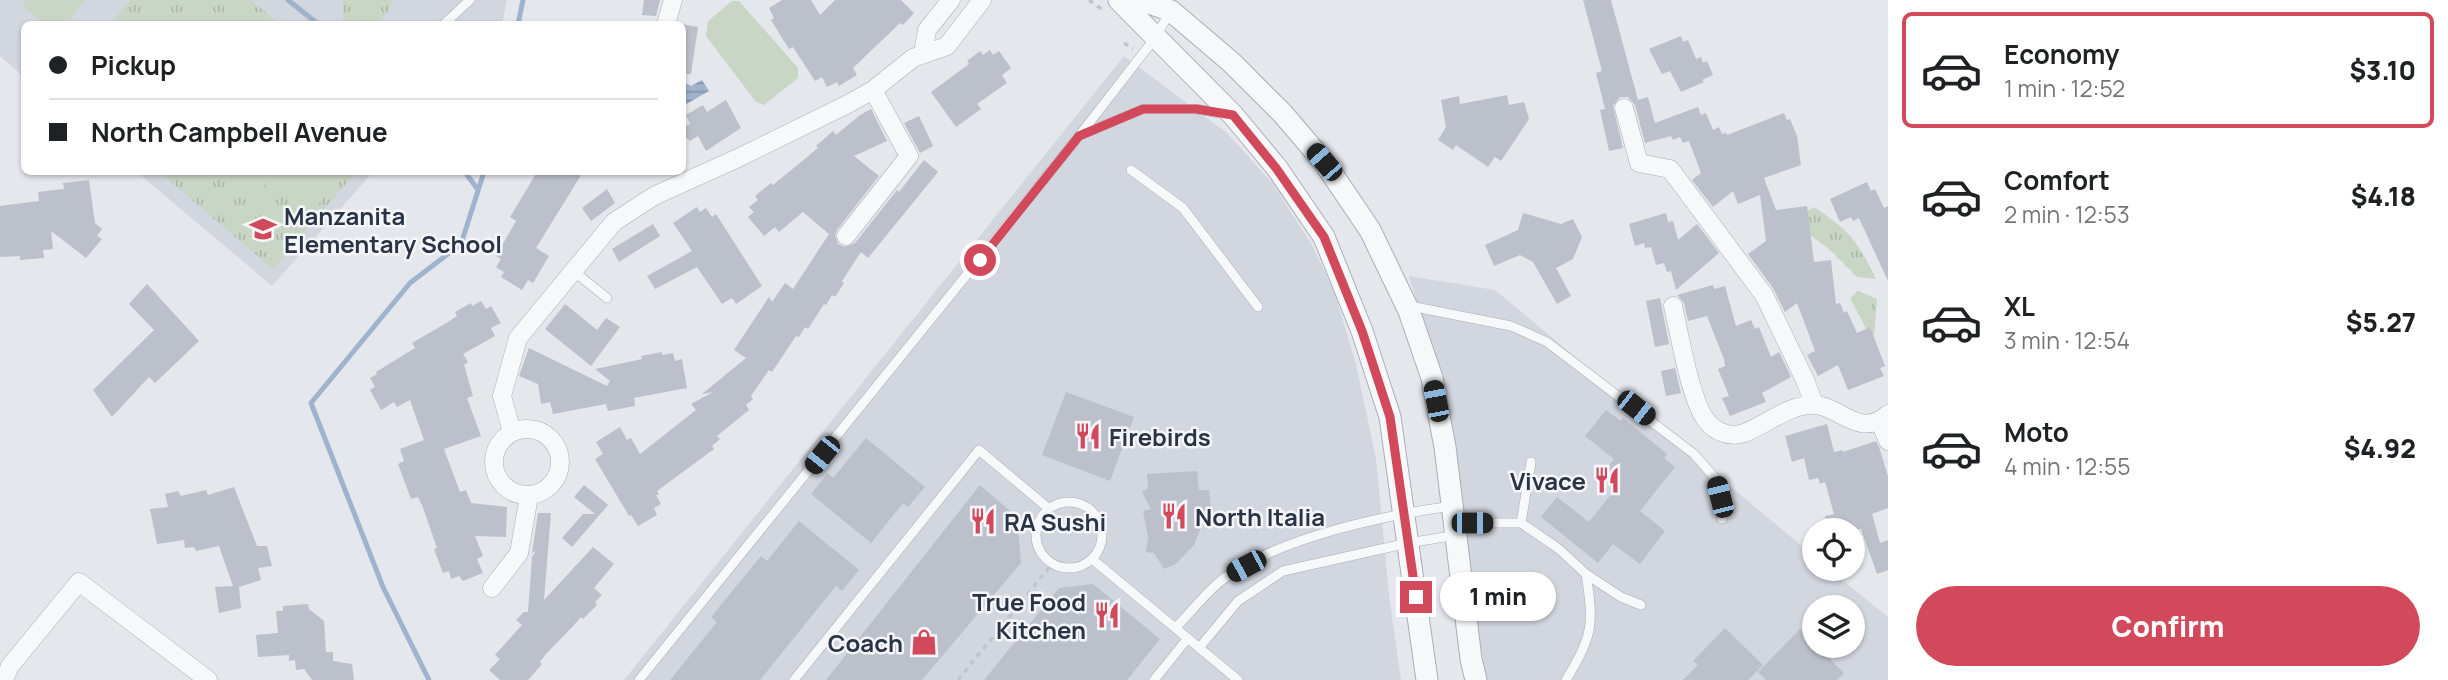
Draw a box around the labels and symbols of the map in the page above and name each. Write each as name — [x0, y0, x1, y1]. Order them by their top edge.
car — [1303, 139, 1346, 185]
place label: Manzanita Elementary School — [284, 199, 502, 260]
school or university icon: Manzanita Elementary School — [248, 214, 278, 244]
route start — [964, 244, 996, 276]
car — [1422, 378, 1451, 424]
car — [1613, 387, 1660, 429]
place label: Firebirds — [1109, 420, 1211, 453]
restaurant icon: Firebirds — [1073, 421, 1103, 451]
car — [801, 432, 844, 478]
place label: Vivace — [1510, 464, 1586, 497]
restaurant icon: Vivace — [1592, 465, 1622, 495]
car — [1705, 474, 1736, 520]
place label: North Italia — [1195, 500, 1325, 533]
restaurant icon: North Italia — [1159, 501, 1189, 531]
place label: RA Sushi — [1004, 505, 1106, 538]
restaurant icon: RA Sushi — [968, 506, 998, 536]
car — [1452, 513, 1494, 534]
car — [1223, 547, 1270, 585]
callout: 1 min — [1440, 572, 1556, 622]
route end — [1400, 581, 1432, 613]
place label: True Food Kitchen — [972, 585, 1086, 646]
restaurant icon: True Food Kitchen — [1092, 600, 1122, 630]
place label: Coach — [828, 626, 903, 659]
shop icon: Coach — [909, 627, 939, 657]

